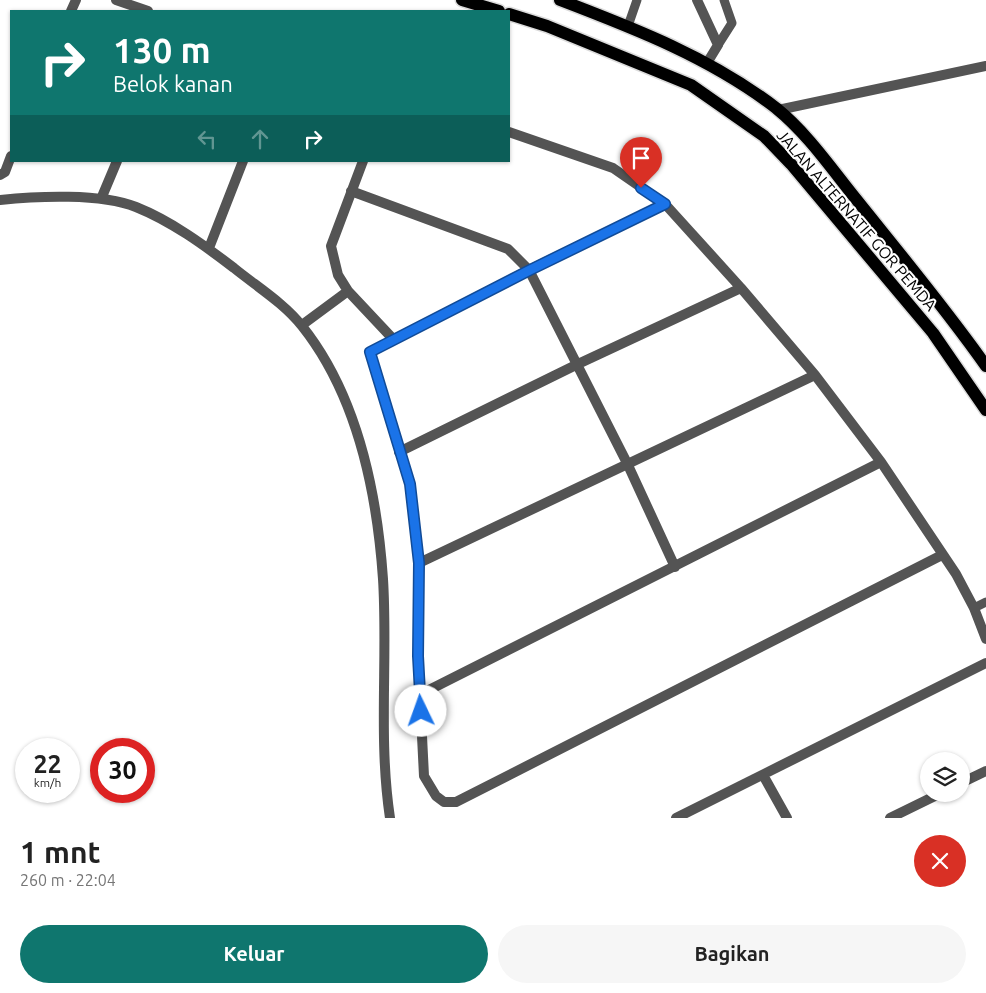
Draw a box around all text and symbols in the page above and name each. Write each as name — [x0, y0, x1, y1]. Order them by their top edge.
icon: right — [30, 30, 95, 95]
text: 130 m — [113, 30, 211, 70]
text: Belok kanan — [113, 71, 233, 96]
icon: left — [193, 125, 221, 153]
icon: ahead — [246, 125, 274, 153]
icon: right — [299, 125, 327, 153]
street label: JALAN ALTERNATIF GOR PEMDA — [774, 126, 941, 315]
pin — [620, 137, 662, 188]
icon: arrive — [627, 144, 655, 172]
position arrow — [394, 684, 446, 736]
speed limit sign: 30 — [90, 738, 155, 803]
text: 22 — [33, 750, 62, 778]
map controls — [920, 752, 970, 802]
button: layers — [920, 752, 970, 802]
text: km/h — [34, 776, 61, 789]
text: 1 mnt — [20, 835, 100, 869]
button: close — [914, 835, 966, 887]
text: 260 m · 22:04 — [20, 871, 116, 889]
button: Keluar — [20, 925, 488, 983]
button: Bagikan — [498, 925, 966, 983]

